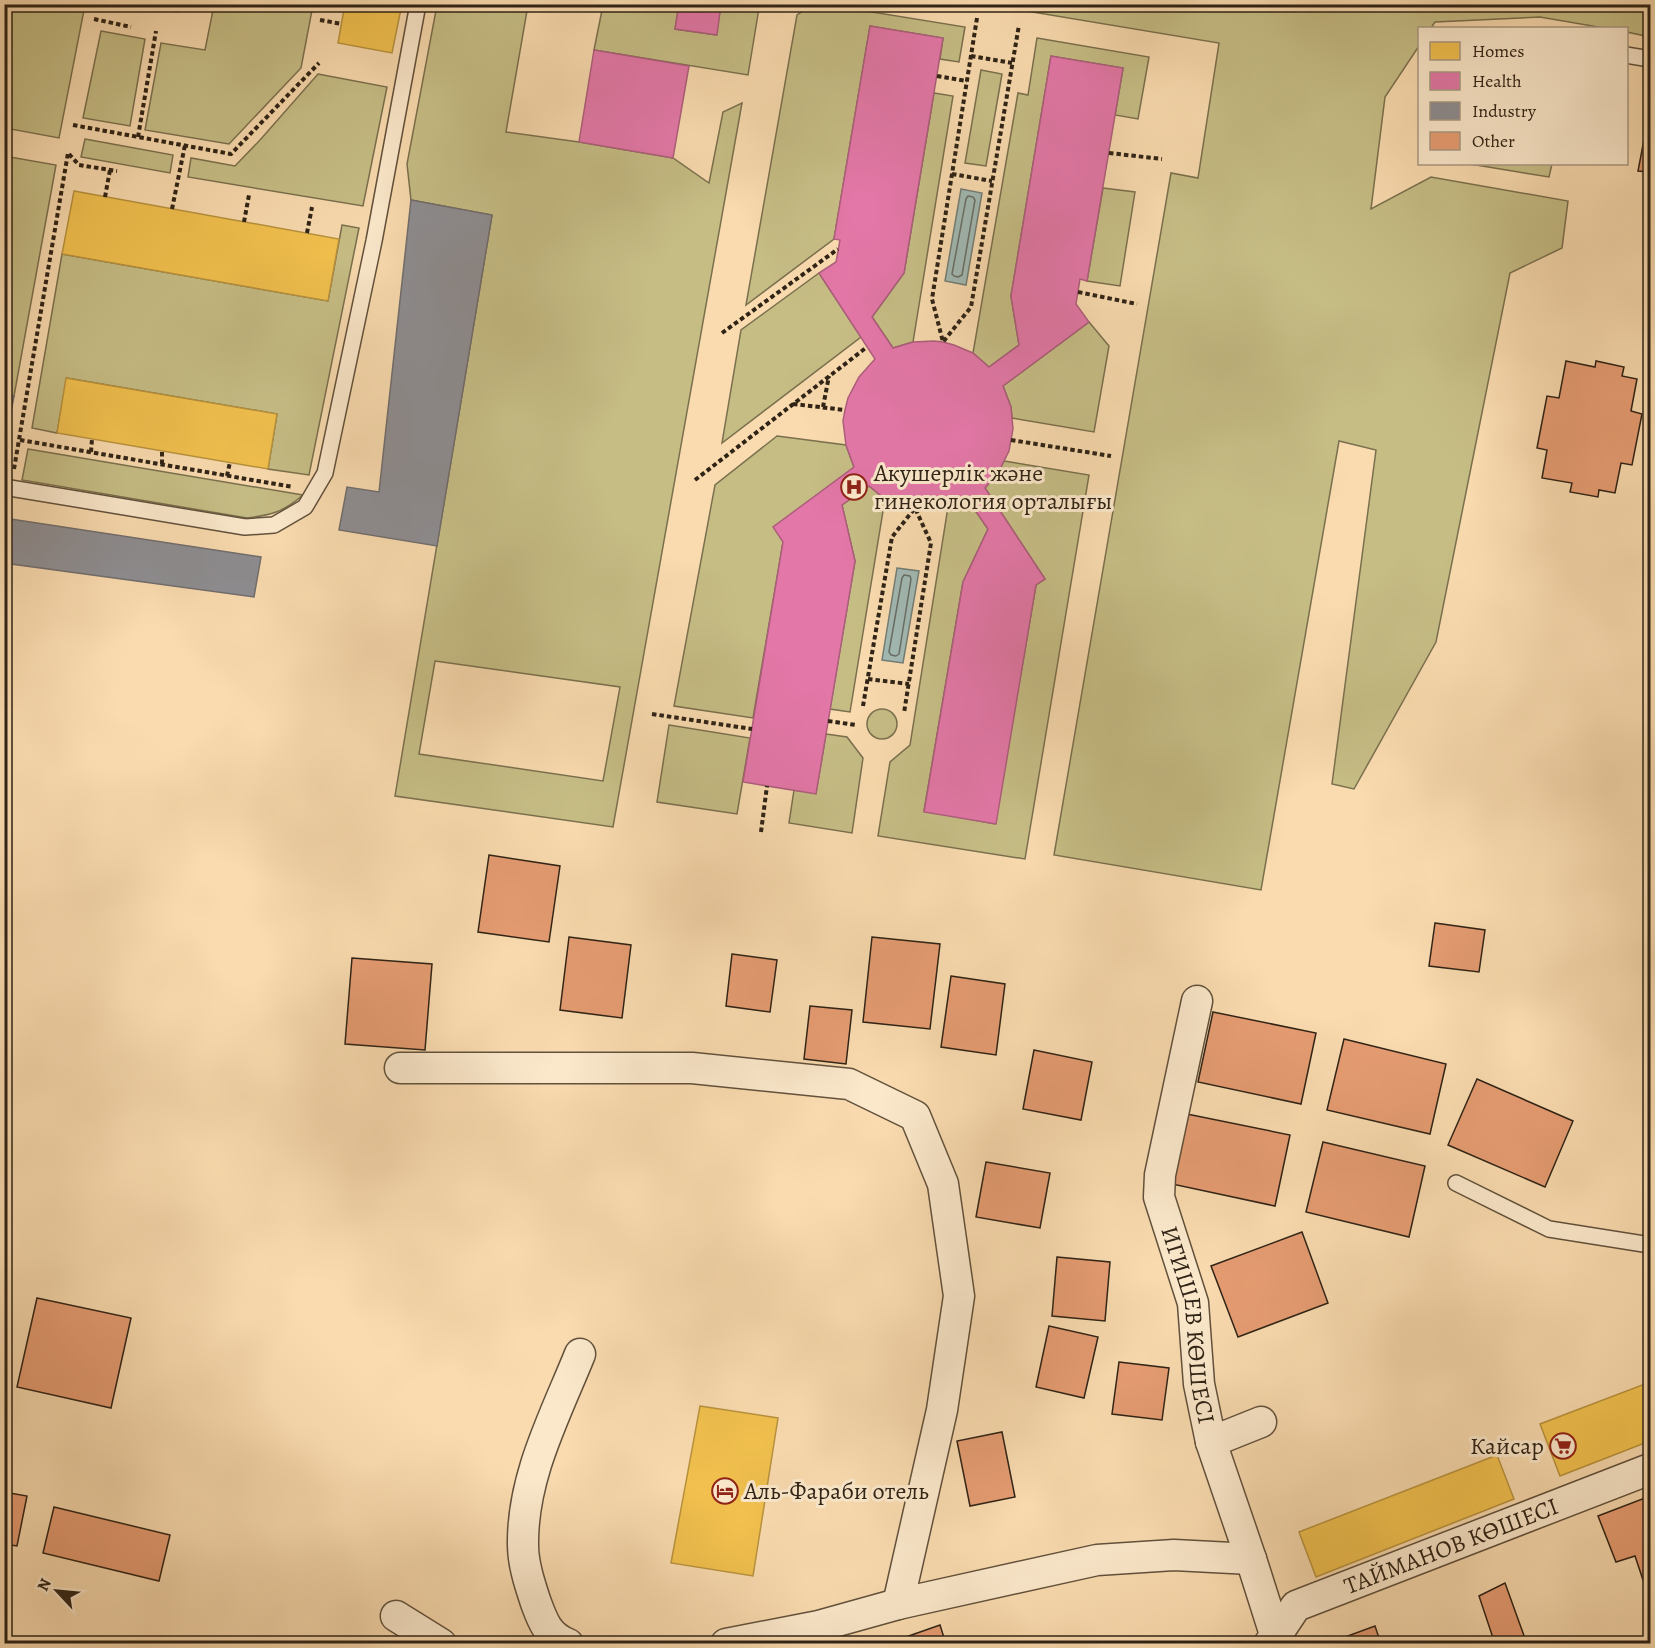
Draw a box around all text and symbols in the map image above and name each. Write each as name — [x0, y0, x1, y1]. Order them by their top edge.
legend — [1418, 27, 1628, 165]
text: Homes — [1472, 39, 1524, 63]
text: Health — [1472, 69, 1522, 93]
text: Industry — [1472, 99, 1537, 123]
text: Other — [1472, 129, 1515, 153]
place label: Акушерлік және гинекология орталығы — [873, 457, 1112, 517]
hospital icon: Акушерлік және гинекология орталығы — [839, 472, 869, 502]
street label: ИГИШЕВ КӨШЕСІ — [1153, 1222, 1223, 1427]
place label: Кайсар — [1470, 1430, 1544, 1462]
supermarket icon: Кайсар — [1548, 1431, 1578, 1461]
place label: Аль-Фараби отель — [743, 1475, 929, 1507]
hotel icon: Аль-Фараби отель — [710, 1476, 740, 1506]
street label: ТАЙМАНОВ КӨШЕСІ — [1339, 1490, 1563, 1602]
north arrow — [27, 1561, 87, 1621]
text: N — [32, 1574, 57, 1595]

